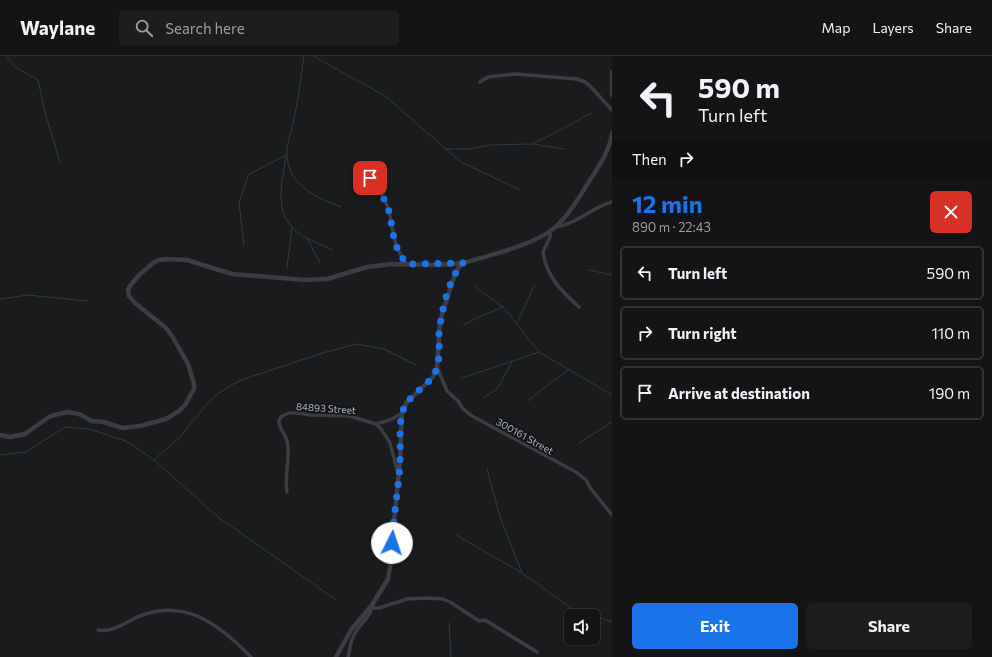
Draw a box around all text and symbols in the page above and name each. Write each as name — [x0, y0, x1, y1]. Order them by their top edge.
search box — [119, 10, 399, 46]
text: Waylane — [20, 16, 95, 39]
icon: search — [133, 17, 155, 39]
text: Search here — [165, 19, 245, 37]
text: Map — [822, 19, 850, 36]
text: Layers — [872, 19, 914, 36]
text: Share — [936, 19, 972, 36]
text: 590 m — [698, 70, 780, 104]
icon: left — [632, 72, 684, 124]
text: Turn left — [698, 104, 767, 126]
icon: right — [675, 148, 697, 170]
text: Then — [632, 150, 667, 168]
pin — [353, 161, 387, 195]
icon: arrive — [359, 167, 381, 189]
text: 12 min — [632, 189, 703, 218]
button: close — [930, 191, 972, 233]
text: 890 m · 22:43 — [632, 219, 711, 235]
icon: left — [634, 262, 656, 284]
text: Turn left — [668, 264, 727, 282]
text: 590 m — [927, 264, 970, 282]
icon: right — [634, 322, 656, 344]
text: Turn right — [668, 324, 737, 342]
text: 110 m — [931, 324, 970, 342]
icon: arrive — [634, 382, 656, 404]
text: Arrive at destination — [668, 384, 810, 402]
text: 190 m — [929, 384, 970, 402]
street label: 84893 Street — [296, 400, 356, 416]
street label: 300161 Street — [494, 415, 556, 457]
position arrow — [371, 522, 413, 564]
button: Exit — [632, 603, 798, 649]
button: Share — [806, 603, 972, 649]
map controls — [564, 609, 600, 645]
button: sound — [564, 609, 600, 645]

